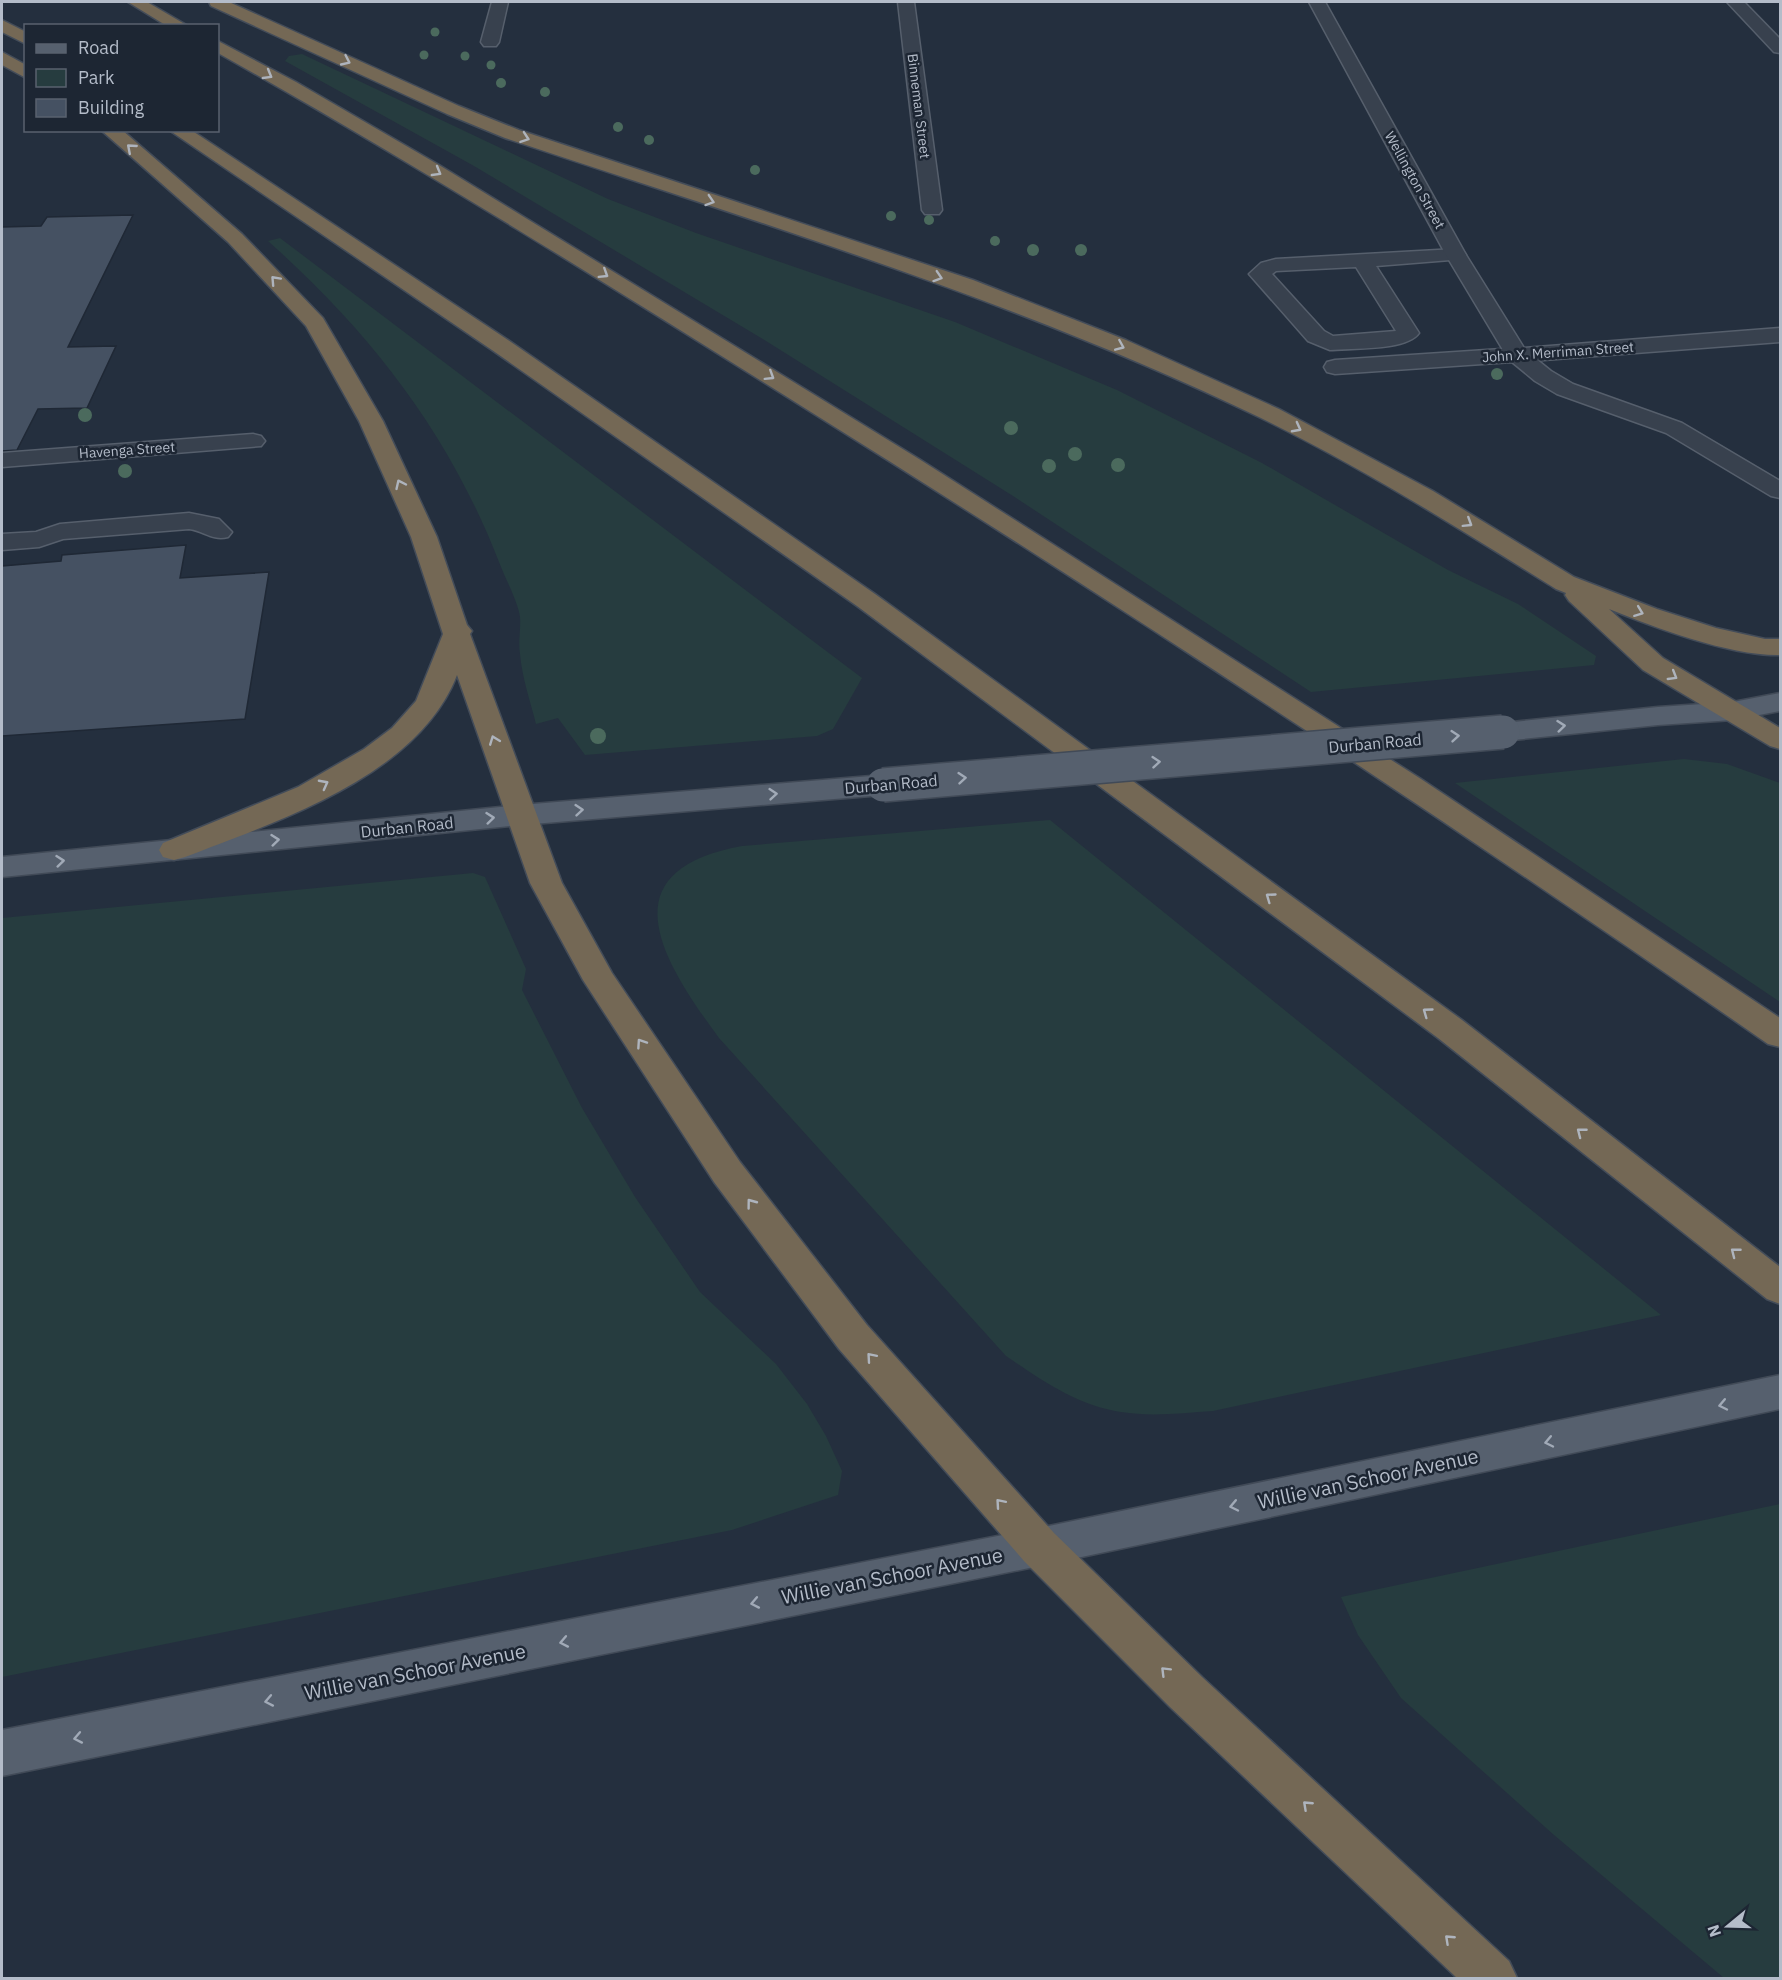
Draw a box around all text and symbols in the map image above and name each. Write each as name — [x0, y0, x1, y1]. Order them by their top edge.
legend — [24, 24, 219, 132]
text: Road — [78, 36, 119, 59]
street label: Binneman Street — [904, 52, 934, 160]
one-way arrow — [340, 53, 351, 65]
text: Park — [78, 66, 115, 89]
one-way arrow — [262, 68, 272, 79]
text: Building — [78, 96, 145, 119]
street label: Wellington Street — [1381, 128, 1449, 232]
one-way arrow — [519, 131, 530, 144]
one-way arrow — [127, 145, 138, 156]
one-way arrow — [431, 165, 441, 177]
one-way arrow — [704, 194, 715, 207]
one-way arrow — [598, 266, 608, 278]
one-way arrow — [932, 269, 943, 282]
one-way arrow — [271, 276, 282, 287]
street label: John X. Merriman Street — [1481, 338, 1635, 366]
one-way arrow — [1114, 339, 1125, 351]
one-way arrow — [764, 369, 774, 381]
one-way arrow — [1291, 421, 1302, 432]
street label: Havenga Street — [78, 438, 176, 462]
one-way arrow — [395, 479, 407, 490]
one-way arrow — [1462, 516, 1472, 528]
one-way arrow — [1633, 605, 1644, 617]
one-way arrow — [1667, 668, 1677, 680]
one-way arrow — [1557, 720, 1566, 733]
street label: Durban Road — [1328, 729, 1422, 757]
one-way arrow — [1451, 730, 1460, 743]
one-way arrow — [489, 735, 501, 746]
one-way arrow — [1152, 755, 1161, 768]
street label: Durban Road — [844, 770, 938, 798]
one-way arrow — [957, 772, 966, 785]
one-way arrow — [317, 780, 328, 792]
one-way arrow — [769, 788, 778, 801]
one-way arrow — [574, 804, 584, 817]
street label: Durban Road — [360, 812, 454, 842]
one-way arrow — [485, 812, 494, 825]
one-way arrow — [270, 834, 279, 847]
one-way arrow — [55, 855, 64, 868]
one-way arrow — [1266, 893, 1277, 904]
one-way arrow — [1423, 1008, 1434, 1019]
one-way arrow — [637, 1038, 648, 1049]
one-way arrow — [1577, 1128, 1588, 1139]
one-way arrow — [748, 1199, 759, 1210]
one-way arrow — [1730, 1249, 1741, 1260]
one-way arrow — [867, 1353, 878, 1364]
one-way arrow — [1719, 1397, 1729, 1410]
one-way arrow — [1544, 1434, 1554, 1447]
street label: Willie van Schoor Avenue — [1255, 1442, 1481, 1515]
one-way arrow — [996, 1499, 1007, 1510]
one-way arrow — [1229, 1499, 1239, 1512]
street label: Willie van Schoor Avenue — [779, 1541, 1005, 1610]
one-way arrow — [750, 1596, 760, 1609]
one-way arrow — [559, 1635, 569, 1648]
street label: Willie van Schoor Avenue — [302, 1637, 528, 1706]
one-way arrow — [1162, 1668, 1173, 1679]
one-way arrow — [265, 1694, 275, 1707]
one-way arrow — [73, 1731, 83, 1744]
one-way arrow — [1303, 1801, 1314, 1812]
north arrow — [1698, 1896, 1758, 1956]
text: N — [1702, 1922, 1725, 1940]
one-way arrow — [1446, 1935, 1457, 1946]

